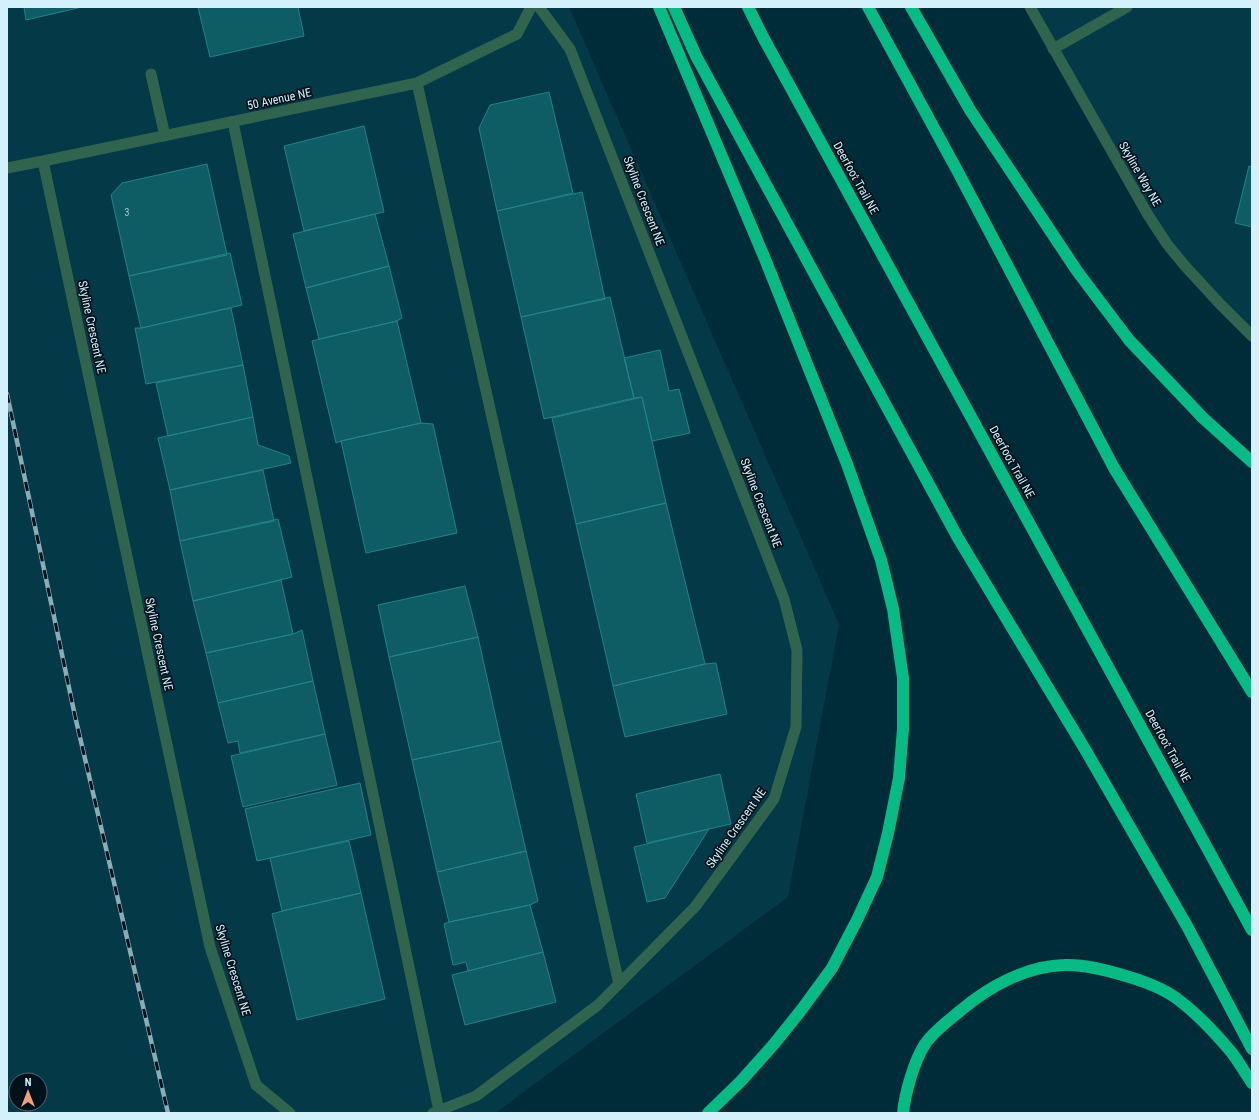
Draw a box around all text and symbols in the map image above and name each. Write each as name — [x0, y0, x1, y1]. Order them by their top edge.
street label: 50 Avenue NE — [246, 85, 312, 113]
street label: Deerfoot Trail NE — [830, 139, 882, 217]
street label: Skyline Way NE — [1116, 139, 1164, 209]
street label: Skyline Crescent NE — [621, 154, 667, 248]
house number: 3 — [125, 207, 130, 218]
street label: Skyline Crescent NE — [75, 279, 109, 375]
street label: Deerfoot Trail NE — [986, 423, 1038, 501]
street label: Skyline Crescent NE — [738, 456, 784, 550]
street label: Skyline Crescent NE — [142, 596, 176, 692]
street label: Deerfoot Trail NE — [1142, 707, 1194, 785]
street label: Skyline Crescent NE — [703, 785, 769, 871]
street label: Skyline Crescent NE — [212, 923, 254, 1017]
north arrow — [8, 1072, 48, 1112]
text: N — [25, 1076, 32, 1089]

